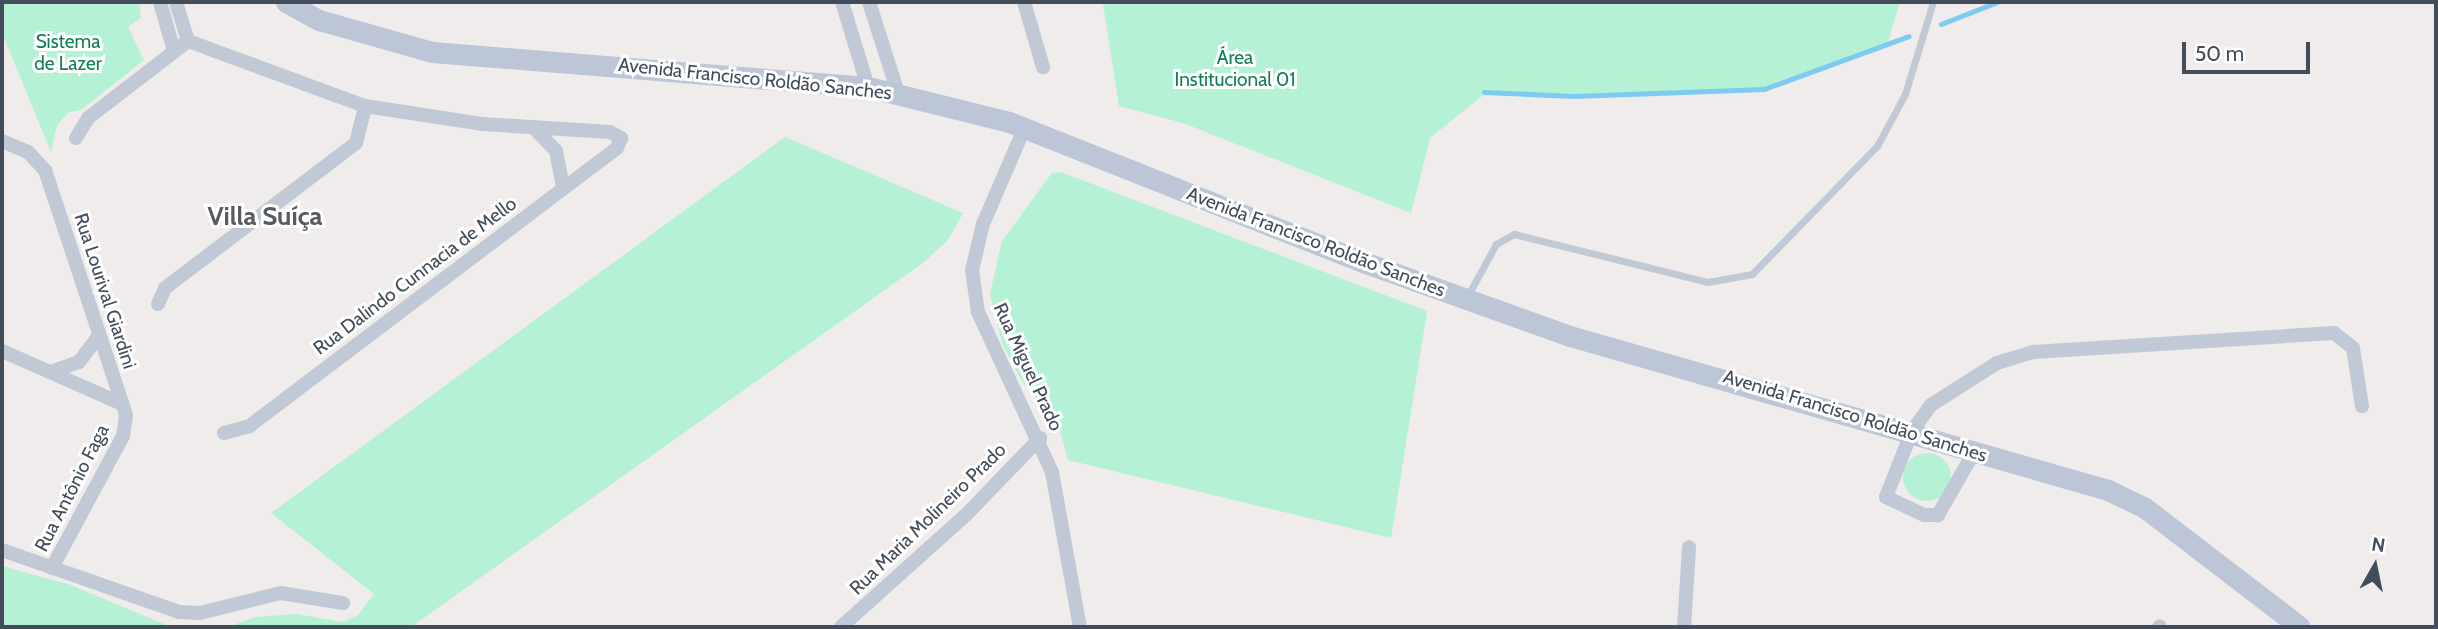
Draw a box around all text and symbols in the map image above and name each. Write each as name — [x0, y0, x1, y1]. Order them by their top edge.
scale bar — [2186, 28, 2314, 72]
park label: Sistema de Lazer — [34, 31, 102, 75]
text: 50 m — [2195, 41, 2244, 66]
park label: Área Institucional 01 — [1174, 47, 1296, 91]
street label: Avenida Francisco Roldão Sanches — [617, 53, 893, 105]
street label: Avenida Francisco Roldão Sanches — [1184, 182, 1448, 302]
street label: Rua Dalindo Cunnacia de Mello — [309, 192, 521, 360]
district label: Villa Suíça — [208, 201, 322, 233]
street label: Rua Lourival Giardini — [69, 210, 141, 372]
street label: Rua Miguel Prado — [988, 299, 1068, 435]
street label: Avenida Francisco Roldão Sanches — [1720, 365, 1990, 467]
street label: Rua Antônio Faga — [30, 421, 114, 555]
street label: Rua Maria Molineiro Prado — [845, 438, 1011, 600]
north arrow — [2340, 531, 2410, 601]
text: N — [2370, 532, 2387, 557]

